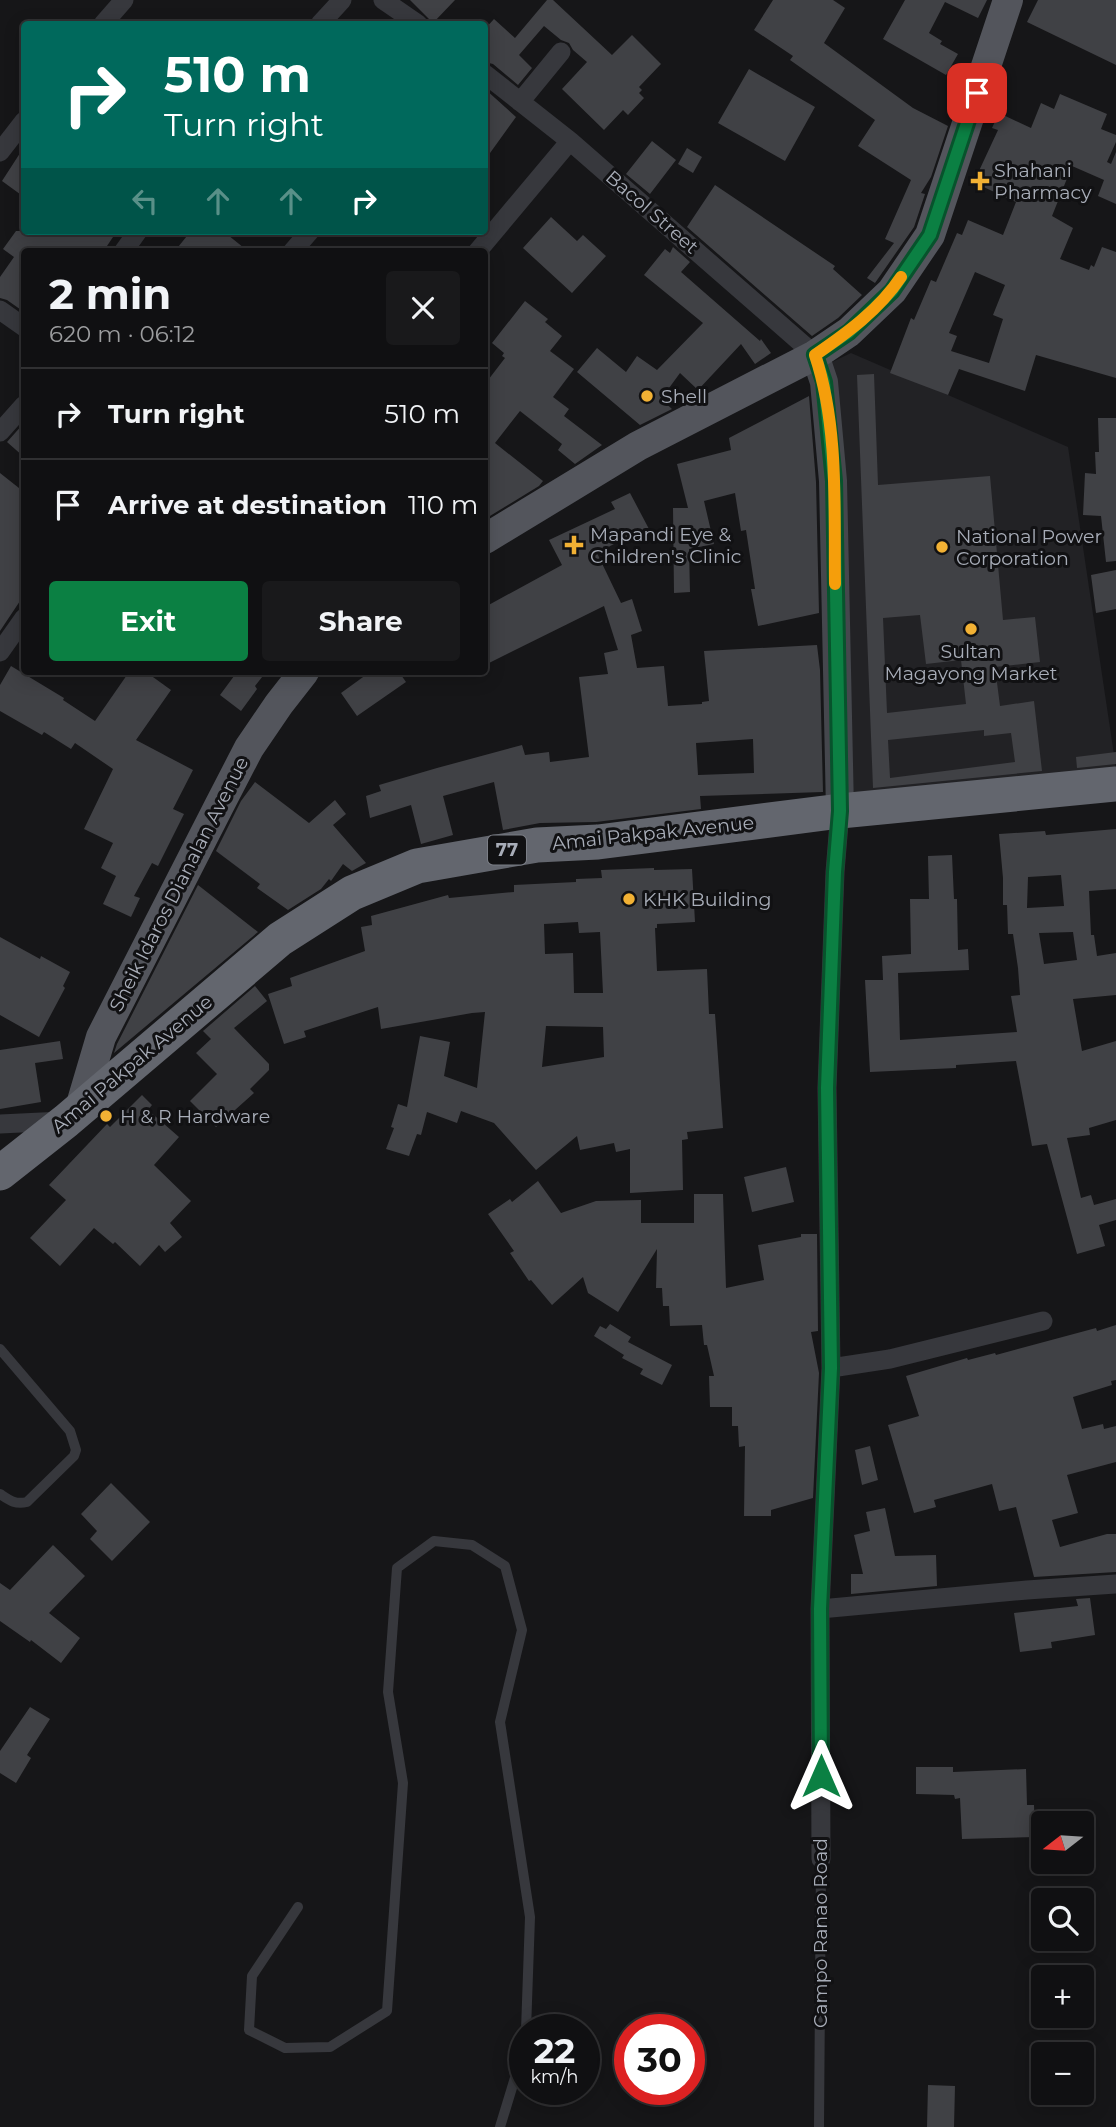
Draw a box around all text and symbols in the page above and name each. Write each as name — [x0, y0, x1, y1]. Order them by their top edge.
text: 510 m — [164, 45, 311, 104]
icon: right — [49, 49, 140, 140]
pin — [947, 63, 1007, 123]
icon: arrive — [958, 74, 996, 112]
text: Turn right — [164, 105, 324, 144]
place label: Shahani Pharmacy — [994, 159, 1092, 204]
street label: Bacol Street — [601, 165, 703, 259]
marker: Shahani Pharmacy — [972, 173, 988, 189]
icon: left — [126, 182, 164, 220]
icon: ahead — [199, 182, 237, 220]
icon: ahead — [272, 182, 310, 220]
icon: right — [345, 182, 383, 220]
text: 2 min — [49, 268, 171, 320]
button: close — [386, 271, 460, 345]
text: 620 m · 06:12 — [49, 320, 195, 348]
place label: Shell — [661, 385, 707, 408]
marker: Shell — [639, 388, 655, 404]
icon: right — [49, 395, 87, 433]
text: Turn right — [108, 398, 244, 430]
text: 510 m — [384, 398, 460, 430]
icon: arrive — [49, 486, 87, 524]
text: Arrive at destination — [108, 489, 387, 521]
text: 110 m — [408, 489, 478, 521]
place label: Mapandi Eye & Children's Clinic — [590, 523, 742, 568]
place label: National Power Corporation — [956, 525, 1102, 570]
marker: Mapandi Eye & Children's Clinic — [564, 535, 584, 555]
marker: National Power Corporation — [934, 539, 950, 555]
button: Exit — [49, 581, 248, 661]
button: Share — [262, 581, 460, 661]
marker: Sultan Magayong Market — [963, 621, 979, 637]
place label: Sultan Magayong Market — [885, 640, 1058, 685]
street label: Sheik Idaros Dianalan Avenue — [105, 753, 253, 1015]
street label: Amai Pakpak Avenue — [551, 811, 755, 855]
road number: 77 — [488, 836, 526, 864]
place label: KHK Building — [643, 888, 772, 911]
marker: KHK Building — [621, 891, 637, 907]
street label: Amai Pakpak Avenue — [47, 990, 217, 1138]
place label: H & R Hardware — [120, 1105, 270, 1128]
marker: H & R Hardware — [98, 1108, 114, 1124]
position arrow — [784, 1739, 858, 1813]
north arrow — [1031, 1811, 1094, 1874]
map controls — [1031, 1811, 1094, 2105]
street label: Campo Ranao Road — [809, 1838, 832, 2028]
button: search — [1031, 1888, 1094, 1951]
button: + — [1031, 1965, 1094, 2028]
speed limit sign: 30 — [614, 2014, 705, 2105]
text: 22 — [534, 2029, 575, 2072]
button: − — [1031, 2042, 1094, 2105]
text: km/h — [530, 2066, 579, 2088]

